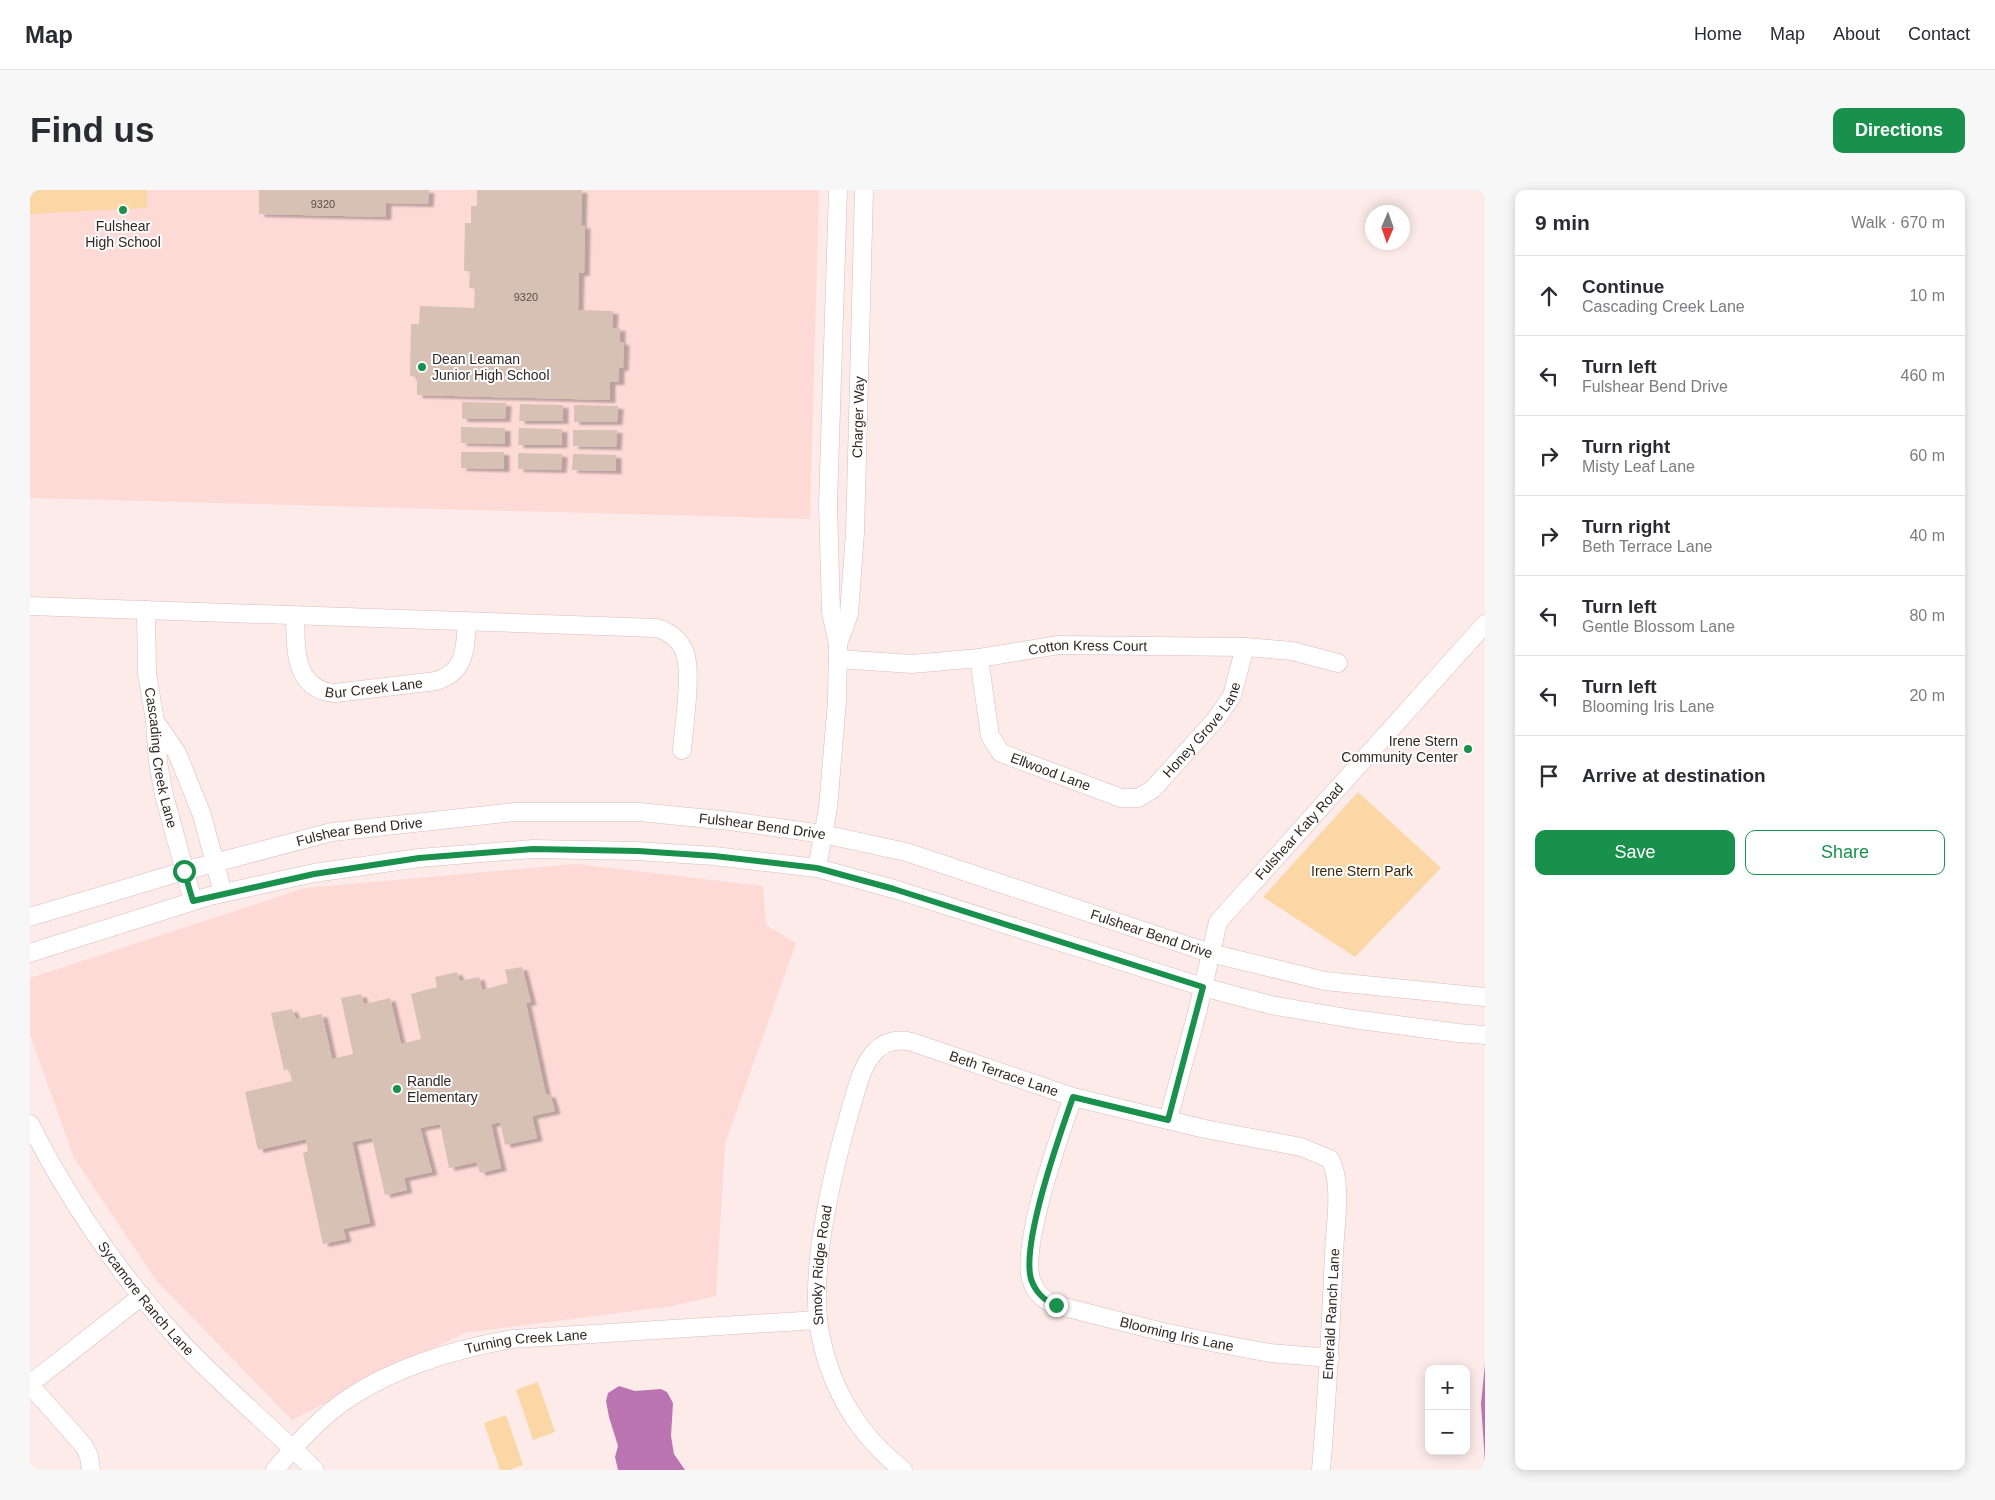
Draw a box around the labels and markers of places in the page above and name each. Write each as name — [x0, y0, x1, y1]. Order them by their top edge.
marker: Fulshear High School — [117, 204, 129, 216]
place label: Fulshear High School — [85, 218, 161, 250]
place label: Dean Leaman Junior High School — [432, 351, 550, 383]
marker: Dean Leaman Junior High School — [416, 361, 428, 373]
place label: Irene Stern Community Center — [1341, 733, 1458, 765]
marker: Irene Stern Community Center — [1462, 743, 1474, 755]
place label: Randle Elementary — [407, 1073, 478, 1105]
marker: Randle Elementary — [391, 1083, 403, 1095]

